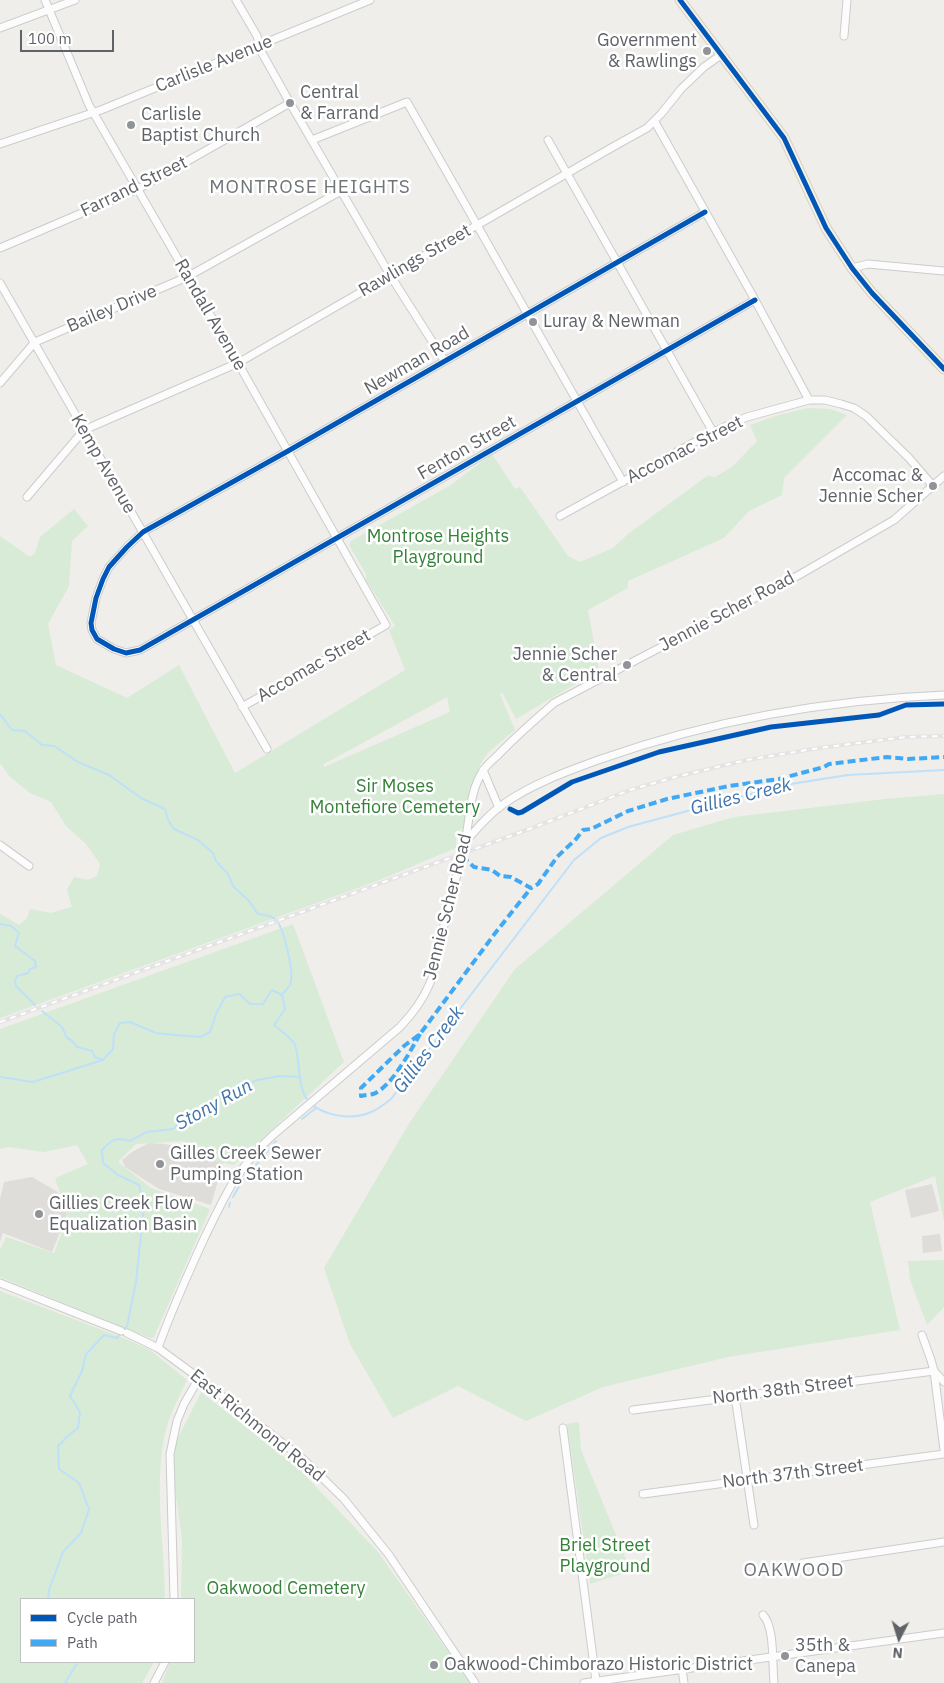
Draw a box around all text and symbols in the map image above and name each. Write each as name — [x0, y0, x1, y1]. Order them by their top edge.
scale bar — [22, 20, 116, 52]
text: 100 m — [28, 29, 72, 48]
place label: Government & Rawlings — [597, 30, 697, 72]
street label: Carlisle Avenue — [152, 31, 276, 97]
marker: Government & Rawlings — [701, 45, 713, 57]
place label: Central & Farrand — [300, 82, 379, 125]
marker: Central & Farrand — [284, 97, 296, 109]
place label: Carlisle Baptist Church — [141, 104, 260, 146]
marker: Carlisle Baptist Church — [125, 119, 137, 131]
street label: Farrand Street — [77, 152, 191, 222]
district label: MONTROSE HEIGHTS — [207, 177, 413, 199]
street label: Rawlings Street — [355, 220, 475, 302]
street label: Randall Avenue — [169, 255, 251, 375]
street label: Bailey Drive — [64, 280, 160, 338]
place label: Luray & Newman — [543, 311, 680, 333]
marker: Luray & Newman — [527, 316, 539, 328]
street label: Newman Road — [361, 322, 473, 400]
street label: Kemp Avenue — [66, 410, 140, 518]
street label: Fenton Street — [414, 411, 520, 485]
street label: Accomac Street — [623, 411, 747, 489]
place label: Accomac & Jennie Scher — [819, 465, 923, 508]
marker: Accomac & Jennie Scher — [927, 480, 939, 492]
park label: Montrose Heights Playground — [367, 526, 509, 568]
street label: Jennie Scher Road — [656, 567, 798, 657]
street label: Accomac Street — [253, 625, 375, 707]
place label: Jennie Scher & Central — [513, 644, 617, 686]
marker: Jennie Scher & Central — [621, 659, 633, 671]
water label: Gillies Creek — [688, 773, 794, 821]
park label: Sir Moses Montefiore Cemetery — [310, 776, 480, 819]
street label: Jennie Scher Road — [419, 832, 477, 982]
water label: Gillies Creek — [389, 1002, 469, 1098]
water label: Stony Run — [171, 1075, 257, 1135]
place label: Gilles Creek Sewer Pumping Station — [170, 1143, 321, 1186]
marker: Gilles Creek Sewer Pumping Station — [154, 1158, 166, 1170]
place label: Gillies Creek Flow Equalization Basin — [49, 1193, 197, 1236]
marker: Gillies Creek Flow Equalization Basin — [33, 1208, 45, 1220]
street label: East Richmond Road — [185, 1365, 329, 1487]
street label: North 38th Street — [711, 1371, 855, 1409]
street label: North 37th Street — [721, 1455, 865, 1493]
park label: Briel Street Playground — [559, 1535, 651, 1578]
district label: OAKWOOD — [743, 1560, 845, 1582]
park label: Oakwood Cemetery — [207, 1578, 365, 1600]
legend — [20, 1598, 195, 1663]
text: Cycle path — [67, 1608, 138, 1627]
north arrow — [874, 1613, 924, 1663]
text: Path — [67, 1633, 98, 1652]
place label: 35th & Canepa — [795, 1635, 856, 1678]
text: N — [892, 1644, 904, 1662]
marker: 35th & Canepa — [779, 1650, 791, 1662]
place label: Oakwood-Chimborazo Historic District — [444, 1654, 753, 1676]
marker: Oakwood-Chimborazo Historic District — [428, 1659, 440, 1671]

